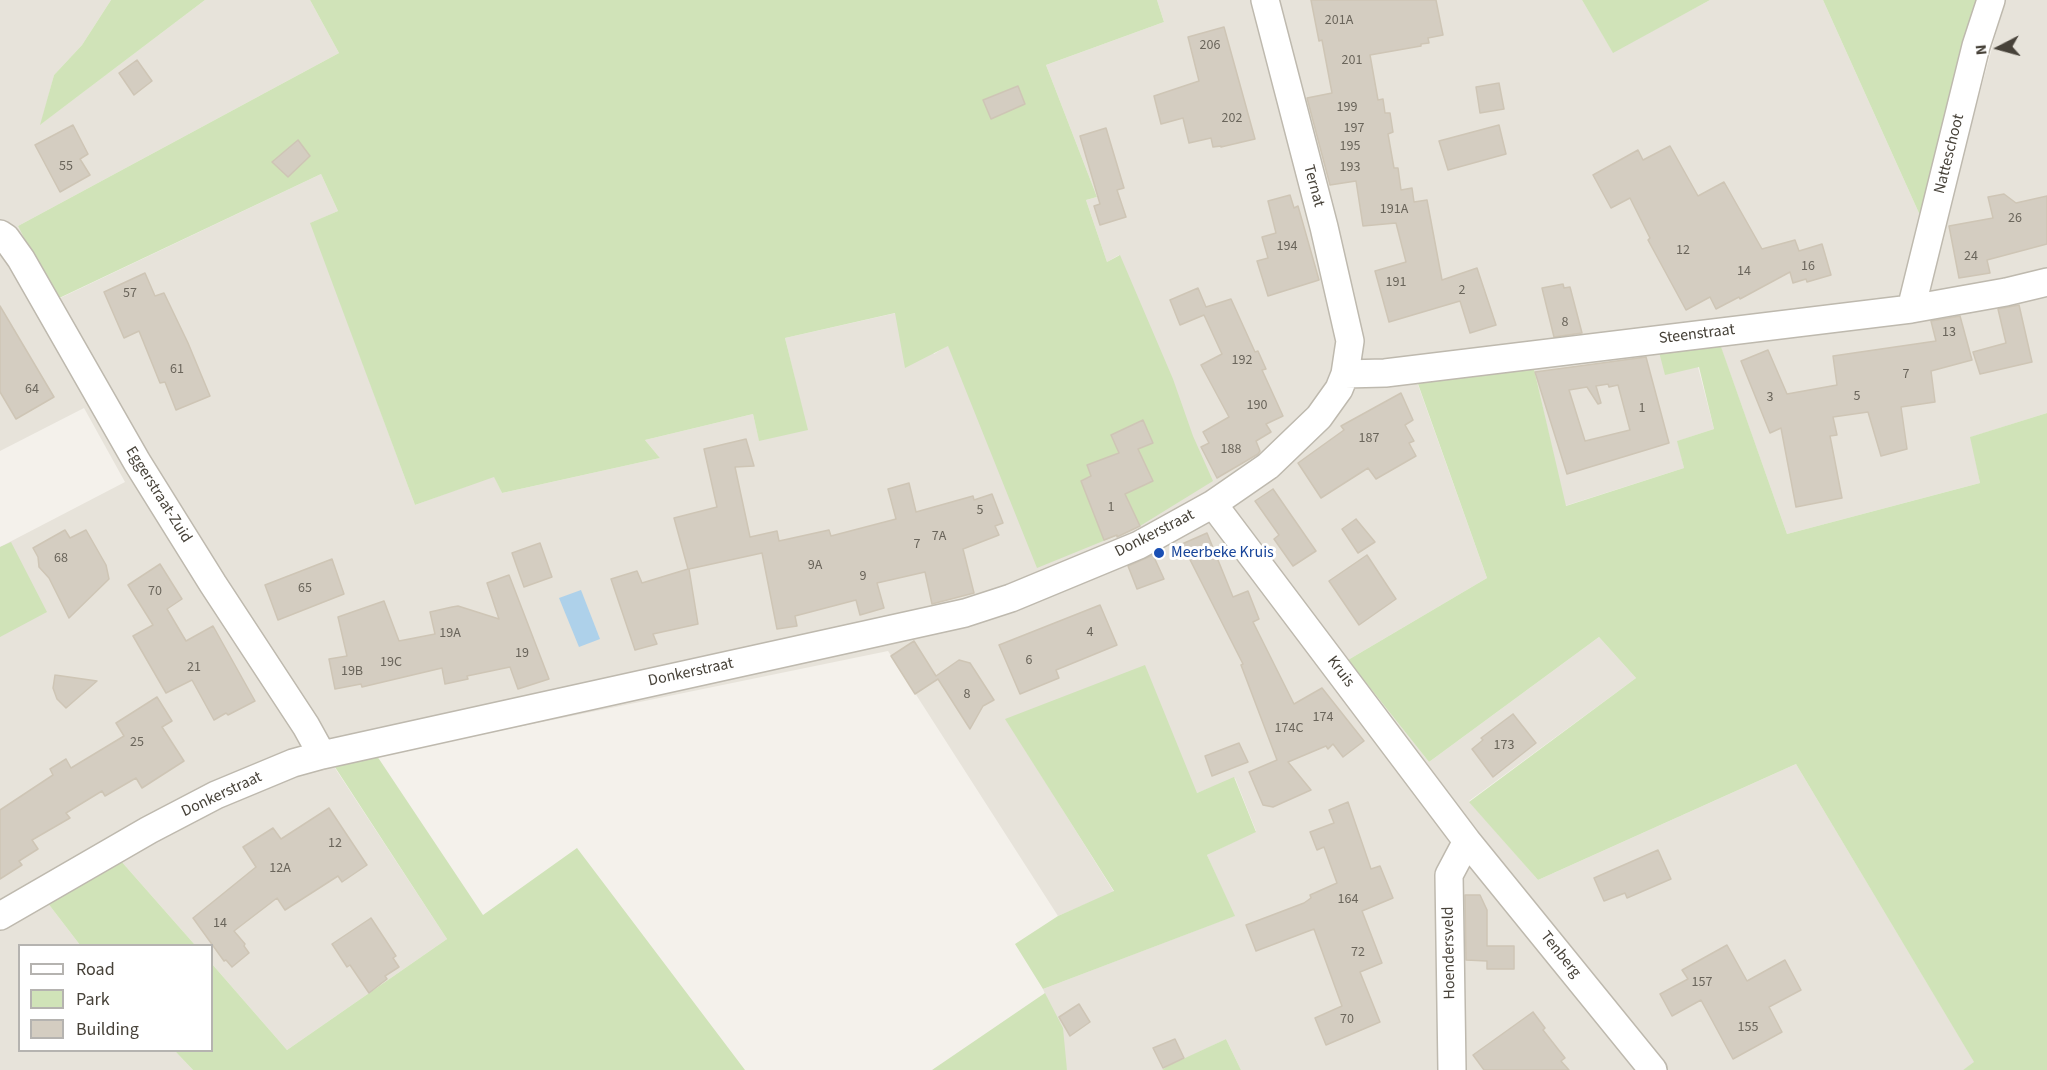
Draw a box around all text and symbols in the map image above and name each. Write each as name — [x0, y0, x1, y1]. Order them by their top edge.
house number: 201A — [1325, 13, 1353, 29]
north arrow — [1969, 18, 2029, 78]
house number: 206 — [1200, 38, 1220, 54]
text: N — [1970, 43, 1993, 56]
house number: 201 — [1342, 53, 1362, 69]
house number: 199 — [1337, 100, 1357, 116]
house number: 202 — [1222, 111, 1242, 127]
street label: Natteschoot — [1931, 112, 1969, 196]
house number: 197 — [1344, 121, 1364, 137]
house number: 195 — [1340, 139, 1360, 155]
house number: 55 — [59, 159, 73, 175]
house number: 193 — [1340, 160, 1360, 176]
street label: Ternat — [1298, 163, 1328, 209]
house number: 191A — [1380, 202, 1408, 218]
house number: 26 — [2008, 211, 2022, 227]
house number: 194 — [1277, 239, 1297, 255]
house number: 12 — [1676, 243, 1690, 259]
house number: 24 — [1964, 249, 1978, 265]
house number: 16 — [1801, 259, 1815, 275]
house number: 14 — [1737, 264, 1751, 280]
house number: 191 — [1386, 275, 1406, 291]
house number: 2 — [1459, 283, 1465, 299]
house number: 57 — [123, 286, 137, 302]
house number: 8 — [1562, 315, 1568, 331]
street label: Steenstraat — [1658, 321, 1736, 349]
house number: 13 — [1942, 325, 1956, 341]
house number: 192 — [1232, 353, 1252, 369]
house number: 61 — [170, 362, 184, 378]
house number: 7 — [1903, 367, 1909, 383]
house number: 64 — [25, 382, 39, 398]
house number: 5 — [1854, 389, 1860, 405]
house number: 3 — [1767, 390, 1773, 406]
house number: 190 — [1247, 398, 1267, 414]
house number: 1 — [1639, 401, 1645, 417]
house number: 187 — [1359, 431, 1379, 447]
house number: 188 — [1221, 442, 1241, 458]
street label: Eggerstraat-Zuid — [121, 443, 195, 547]
house number: 1 — [1108, 500, 1114, 516]
house number: 5 — [977, 503, 983, 519]
street label: Donkerstraat — [1112, 506, 1198, 562]
house number: 7A — [932, 529, 946, 545]
house number: 7 — [914, 537, 920, 553]
place label: Meerbeke Kruis — [1171, 543, 1274, 563]
marker: Meerbeke Kruis — [1152, 546, 1166, 560]
house number: 68 — [54, 551, 68, 567]
house number: 9A — [808, 558, 822, 574]
house number: 9 — [860, 569, 866, 585]
house number: 65 — [298, 581, 312, 597]
house number: 70 — [148, 584, 162, 600]
house number: 4 — [1087, 625, 1093, 641]
house number: 19A — [439, 626, 461, 642]
house number: 19 — [515, 646, 529, 662]
house number: 6 — [1026, 653, 1032, 669]
street label: Kruis — [1322, 653, 1358, 691]
house number: 19C — [380, 655, 402, 671]
street label: Donkerstraat — [647, 655, 735, 691]
house number: 21 — [187, 660, 201, 676]
house number: 19B — [341, 664, 363, 680]
house number: 8 — [964, 687, 970, 703]
house number: 174 — [1313, 710, 1333, 726]
house number: 174C — [1275, 721, 1303, 737]
house number: 25 — [130, 735, 144, 751]
house number: 173 — [1494, 738, 1514, 754]
street label: Donkerstraat — [179, 768, 265, 822]
house number: 12 — [328, 836, 342, 852]
house number: 12A — [269, 861, 291, 877]
house number: 164 — [1338, 892, 1358, 908]
street label: Hoendersveld — [1440, 906, 1460, 1000]
house number: 14 — [213, 916, 227, 932]
street label: Tenberg — [1535, 928, 1585, 982]
legend — [18, 944, 213, 1052]
house number: 72 — [1351, 945, 1365, 961]
text: Road — [76, 957, 115, 982]
house number: 157 — [1692, 975, 1712, 991]
text: Park — [76, 987, 110, 1012]
house number: 70 — [1340, 1012, 1354, 1028]
text: Building — [76, 1017, 139, 1042]
house number: 155 — [1738, 1020, 1758, 1036]

